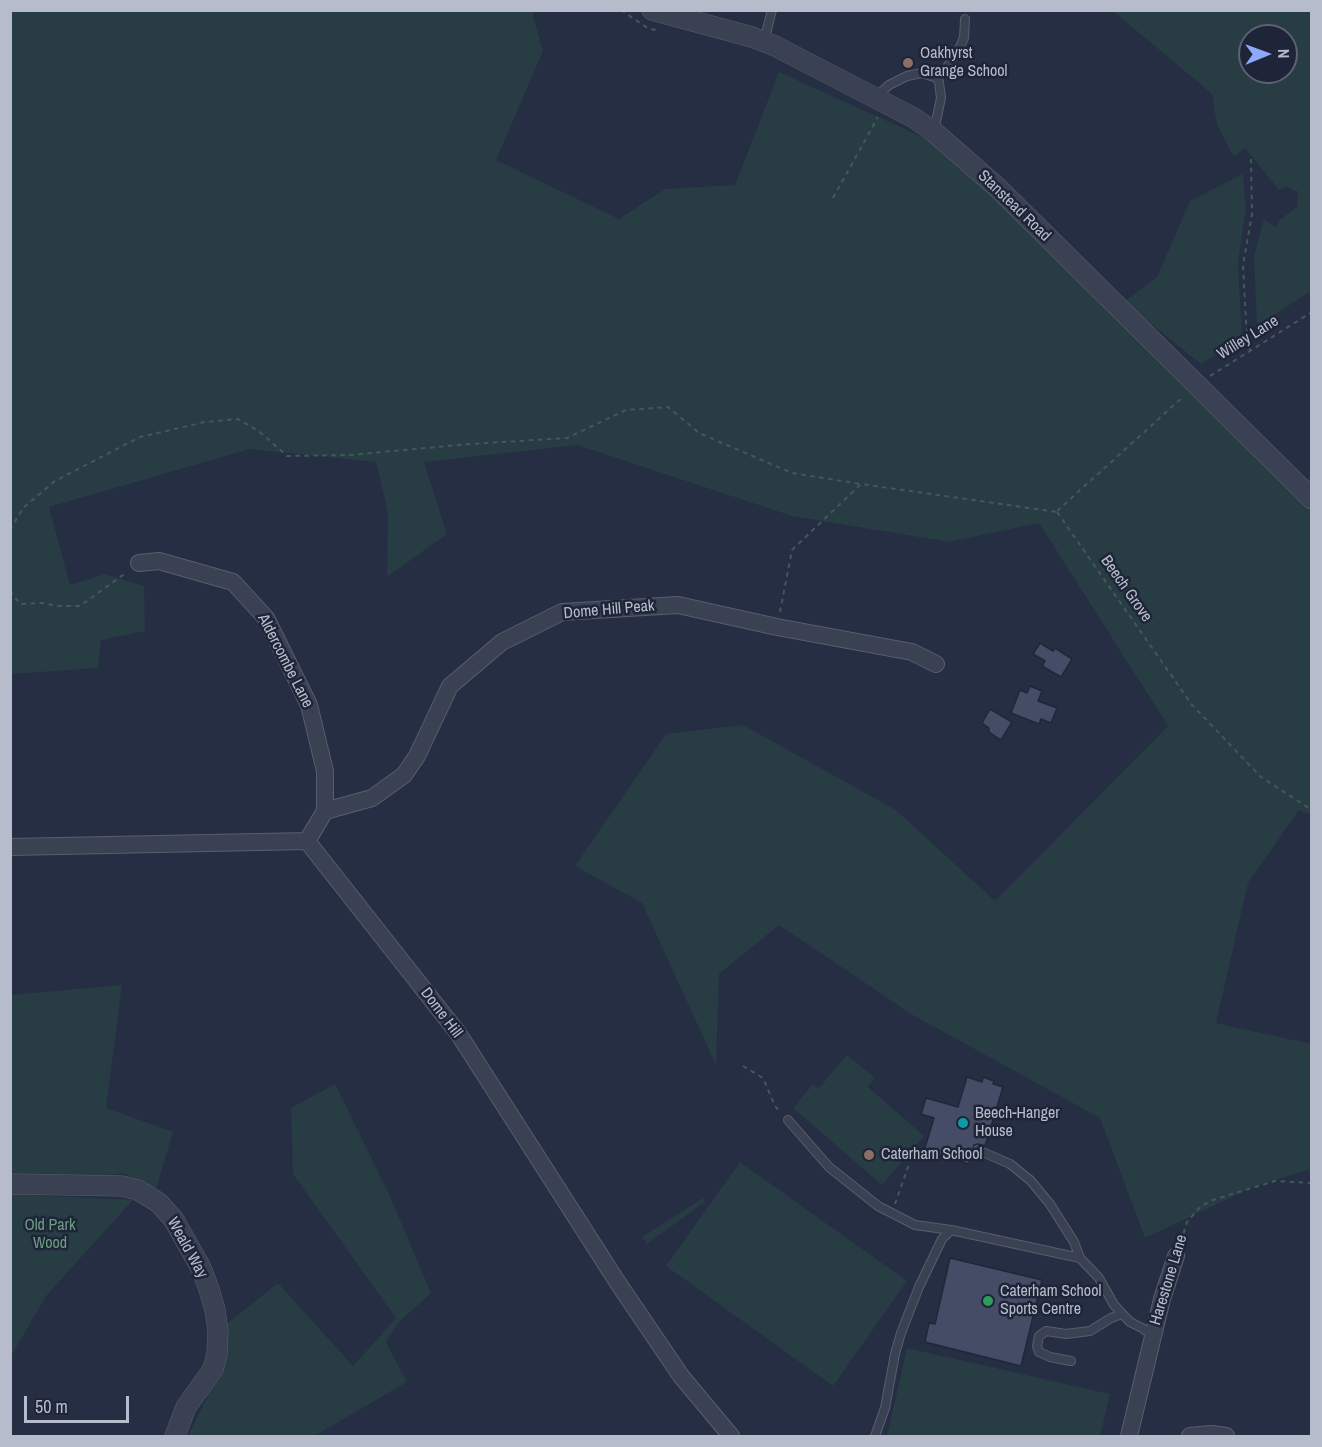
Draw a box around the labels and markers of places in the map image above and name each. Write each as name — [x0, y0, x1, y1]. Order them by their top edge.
place label: Oakhyrst Grange School — [920, 44, 1008, 82]
marker: Oakhyrst Grange School — [901, 56, 915, 70]
place label: Beech-Hanger House — [975, 1104, 1060, 1142]
marker: Beech-Hanger House — [956, 1116, 970, 1130]
place label: Caterham School — [881, 1145, 982, 1165]
marker: Caterham School — [862, 1148, 876, 1162]
place label: Caterham School Sports Centre — [1000, 1282, 1101, 1320]
marker: Caterham School Sports Centre — [981, 1294, 995, 1308]

